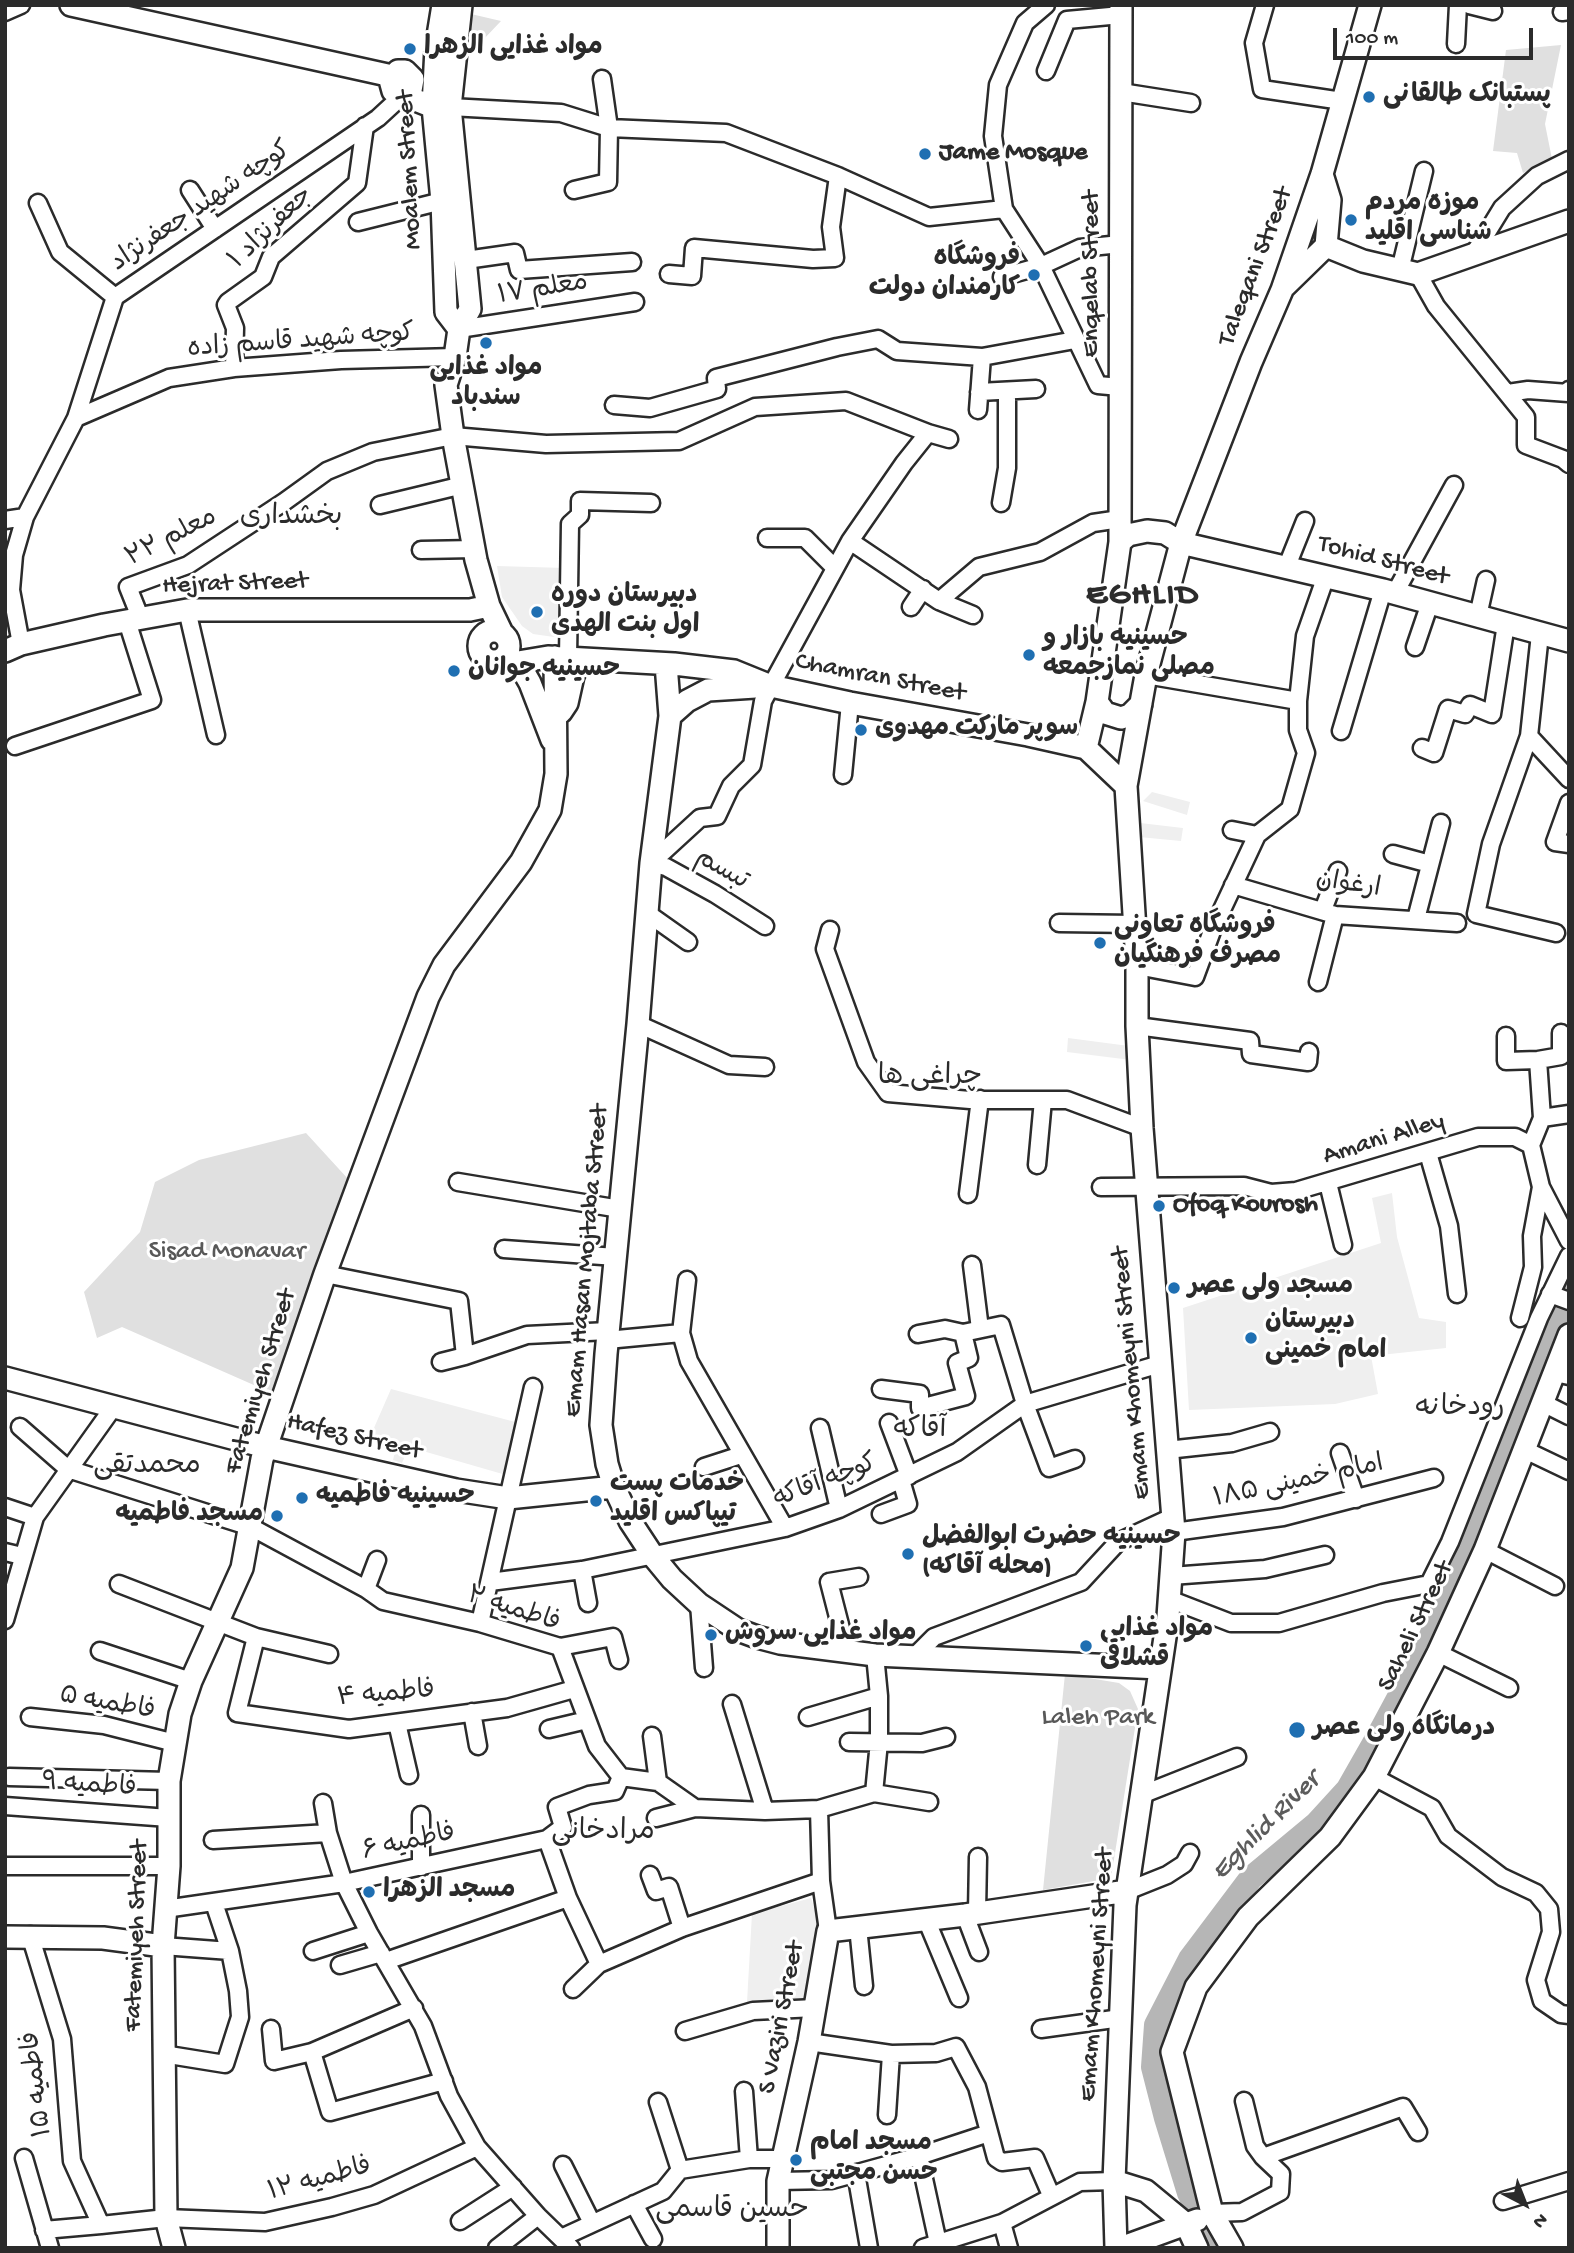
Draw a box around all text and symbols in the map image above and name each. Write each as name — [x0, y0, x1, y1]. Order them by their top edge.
scale bar — [1336, 14, 1536, 58]
text: 100 m — [1346, 27, 1398, 52]
place label: مواد غذایی الزهرا — [424, 33, 603, 65]
marker: مواد غذایی الزهرا — [402, 41, 418, 57]
place label: پستبانک طالقانی — [1383, 81, 1551, 113]
marker: پستبانک طالقانی — [1361, 89, 1377, 105]
street label: Moalem Street — [391, 90, 431, 250]
street label: کوچه شهید جعفرنژاد — [106, 136, 298, 280]
place label: Jame Mosque — [939, 138, 1088, 170]
marker: Jame Mosque — [917, 146, 933, 162]
street label: جعفرنژاد ۱ — [223, 181, 321, 277]
street label: Taleqani Street — [1213, 183, 1301, 351]
place label: موزه مردم شناسی اقلید — [1365, 189, 1492, 250]
street label: Enqelab Street — [1077, 191, 1109, 357]
marker: موزه مردم شناسی اقلید — [1343, 212, 1359, 228]
place label: فروشگاه کارمندان دولت — [869, 244, 1020, 306]
marker: فروشگاه کارمندان دولت — [1026, 267, 1042, 283]
street label: معلم ۱۷ — [496, 268, 590, 314]
street label: کوچه شهید قاسم زاده — [186, 320, 416, 366]
marker: مواد غذایی سندباد — [478, 335, 494, 351]
place label: مواد غذایی سندباد — [429, 354, 543, 416]
district label: بخشداری — [240, 502, 342, 536]
street label: معلم ۲۲ — [121, 503, 223, 575]
street label: Tohid Street — [1314, 530, 1452, 594]
street label: Hejrat Street — [162, 567, 308, 603]
district label: EGHLID — [1087, 577, 1199, 617]
place label: دبیرستان دوره اول بنت الهدی — [551, 581, 699, 642]
marker: دبیرستان دوره اول بنت الهدی — [529, 604, 545, 620]
place label: حسینیه بازار و مصلی نمازجمعه — [1043, 624, 1215, 686]
street label: Chamran Street — [792, 647, 968, 711]
marker: حسینیه بازار و مصلی نمازجمعه — [1021, 647, 1037, 663]
place label: حسینیه جوانان — [468, 655, 620, 687]
marker: حسینیه جوانان — [446, 663, 462, 679]
place label: سوپر مارکت مهدوی — [875, 714, 1078, 746]
marker: سوپر مارکت مهدوی — [853, 722, 869, 738]
street label: تبسم — [689, 843, 753, 899]
street label: ارغوان — [1313, 866, 1383, 906]
place label: فروشگاه تعاونی مصرف فرهنگیان — [1114, 912, 1281, 974]
marker: فروشگاه تعاونی مصرف فرهنگیان — [1092, 935, 1108, 951]
district label: چراغی ها — [878, 1062, 982, 1096]
street label: Emam Hasan Mojtaba Street — [559, 1104, 617, 1418]
street label: Amani Alley — [1319, 1107, 1449, 1173]
place label: Ofoq Kourosh — [1173, 1190, 1318, 1222]
marker: Ofoq Kourosh — [1151, 1198, 1167, 1214]
park label: Sisad Monavar — [149, 1237, 305, 1269]
street label: Emam Khomeyni Street — [1106, 1245, 1160, 1501]
place label: مسجد ولی عصر — [1188, 1272, 1353, 1304]
marker: مسجد ولی عصر — [1166, 1280, 1182, 1296]
street label: Fatemiyeh Street — [219, 1286, 305, 1478]
place label: دبیرستان امام خمینی — [1265, 1307, 1386, 1368]
marker: دبیرستان امام خمینی — [1243, 1330, 1259, 1346]
district label: رودخانه — [1415, 1393, 1505, 1427]
street label: Hafez Street — [283, 1407, 425, 1469]
district label: آقاکه — [893, 1415, 947, 1449]
street label: کوچه آقاکه — [770, 1449, 882, 1517]
street label: امام خمینی ۱۸۵ — [1211, 1450, 1387, 1516]
district label: محمدتقی — [93, 1451, 201, 1485]
place label: خدمات پست تیپاکس اقلید — [610, 1470, 744, 1532]
place label: حسینیه فاطمیه — [316, 1482, 475, 1514]
marker: حسینیه فاطمیه — [294, 1490, 310, 1506]
marker: خدمات پست تیپاکس اقلید — [588, 1493, 604, 1509]
place label: مسجد فاطمیه — [115, 1500, 263, 1532]
marker: مسجد فاطمیه — [269, 1508, 285, 1524]
place label: حسینیه حضرت ابوالفضل (محله آقاکه) — [922, 1523, 1181, 1584]
marker: حسینیه حضرت ابوالفضل (محله آقاکه) — [900, 1546, 916, 1562]
street label: Saheli Street — [1372, 1557, 1462, 1697]
street label: فاطمیه ۲ — [462, 1581, 564, 1641]
place label: مواد غذایی قشلاقی — [1100, 1615, 1213, 1676]
place label: مواد غذایی سروش — [725, 1619, 916, 1651]
marker: مواد غذایی سروش — [703, 1627, 719, 1643]
marker: مواد غذایی قشلاقی — [1078, 1638, 1094, 1654]
street label: فاطمیه ۴ — [336, 1676, 436, 1716]
street label: فاطمیه ۵ — [57, 1681, 157, 1729]
park label: Laleh Park — [1042, 1703, 1154, 1735]
place label: درمانگاه ولی عصر — [1313, 1714, 1495, 1746]
marker: درمانگاه ولی عصر — [1287, 1720, 1307, 1740]
water label: Eghlid River — [1205, 1765, 1329, 1889]
street label: فاطمیه ۹ — [41, 1768, 137, 1806]
district label: مرادخانی — [551, 1817, 655, 1851]
street label: فاطمیه ۶ — [360, 1819, 458, 1869]
street label: Fatemiyeh Street — [119, 1840, 157, 2032]
street label: Emam Khomeyni Street — [1074, 1847, 1122, 2103]
place label: مسجد الزهرا — [383, 1876, 515, 1908]
marker: مسجد الزهرا — [361, 1884, 377, 1900]
street label: S Vaziri Street — [753, 1939, 813, 2097]
street label: فاطمیه ۱۵ — [17, 2029, 61, 2139]
place label: مسجد امام حسن مجتبی — [810, 2129, 938, 2190]
street label: فاطمیه ۱۲ — [265, 2152, 375, 2210]
marker: مسجد امام حسن مجتبی — [788, 2152, 804, 2168]
north arrow — [1490, 2169, 1560, 2239]
district label: حسین قاسمی — [655, 2195, 809, 2229]
text: N — [1527, 2207, 1552, 2233]

